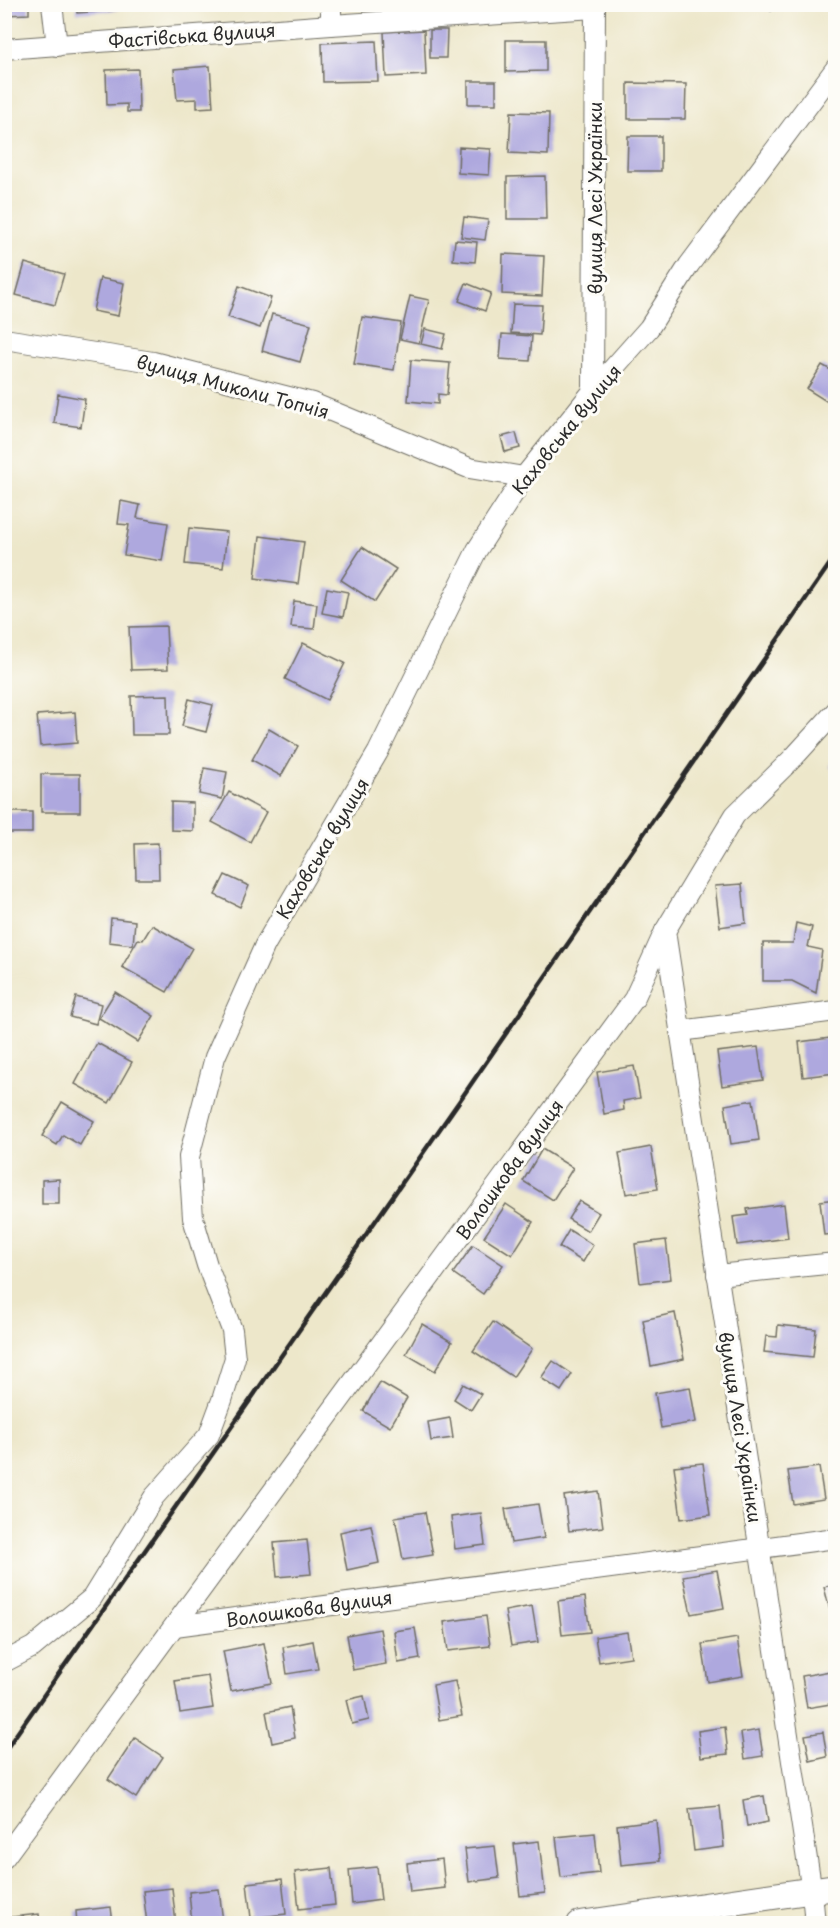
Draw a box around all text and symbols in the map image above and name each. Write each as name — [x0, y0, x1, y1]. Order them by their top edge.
street label: Фастівська вулиця — [108, 16, 276, 54]
street label: вулиця Лесі Українки — [581, 102, 608, 294]
street label: вулиця Миколи Топчія — [134, 347, 332, 425]
street label: Каховська вулиця — [505, 358, 627, 500]
street label: Каховська вулиця — [269, 772, 375, 924]
street label: Волошкова вулиця — [449, 1093, 569, 1245]
street label: вулиця Лесі Українки — [713, 1330, 769, 1524]
street label: Волошкова вулиця — [224, 1583, 394, 1633]

